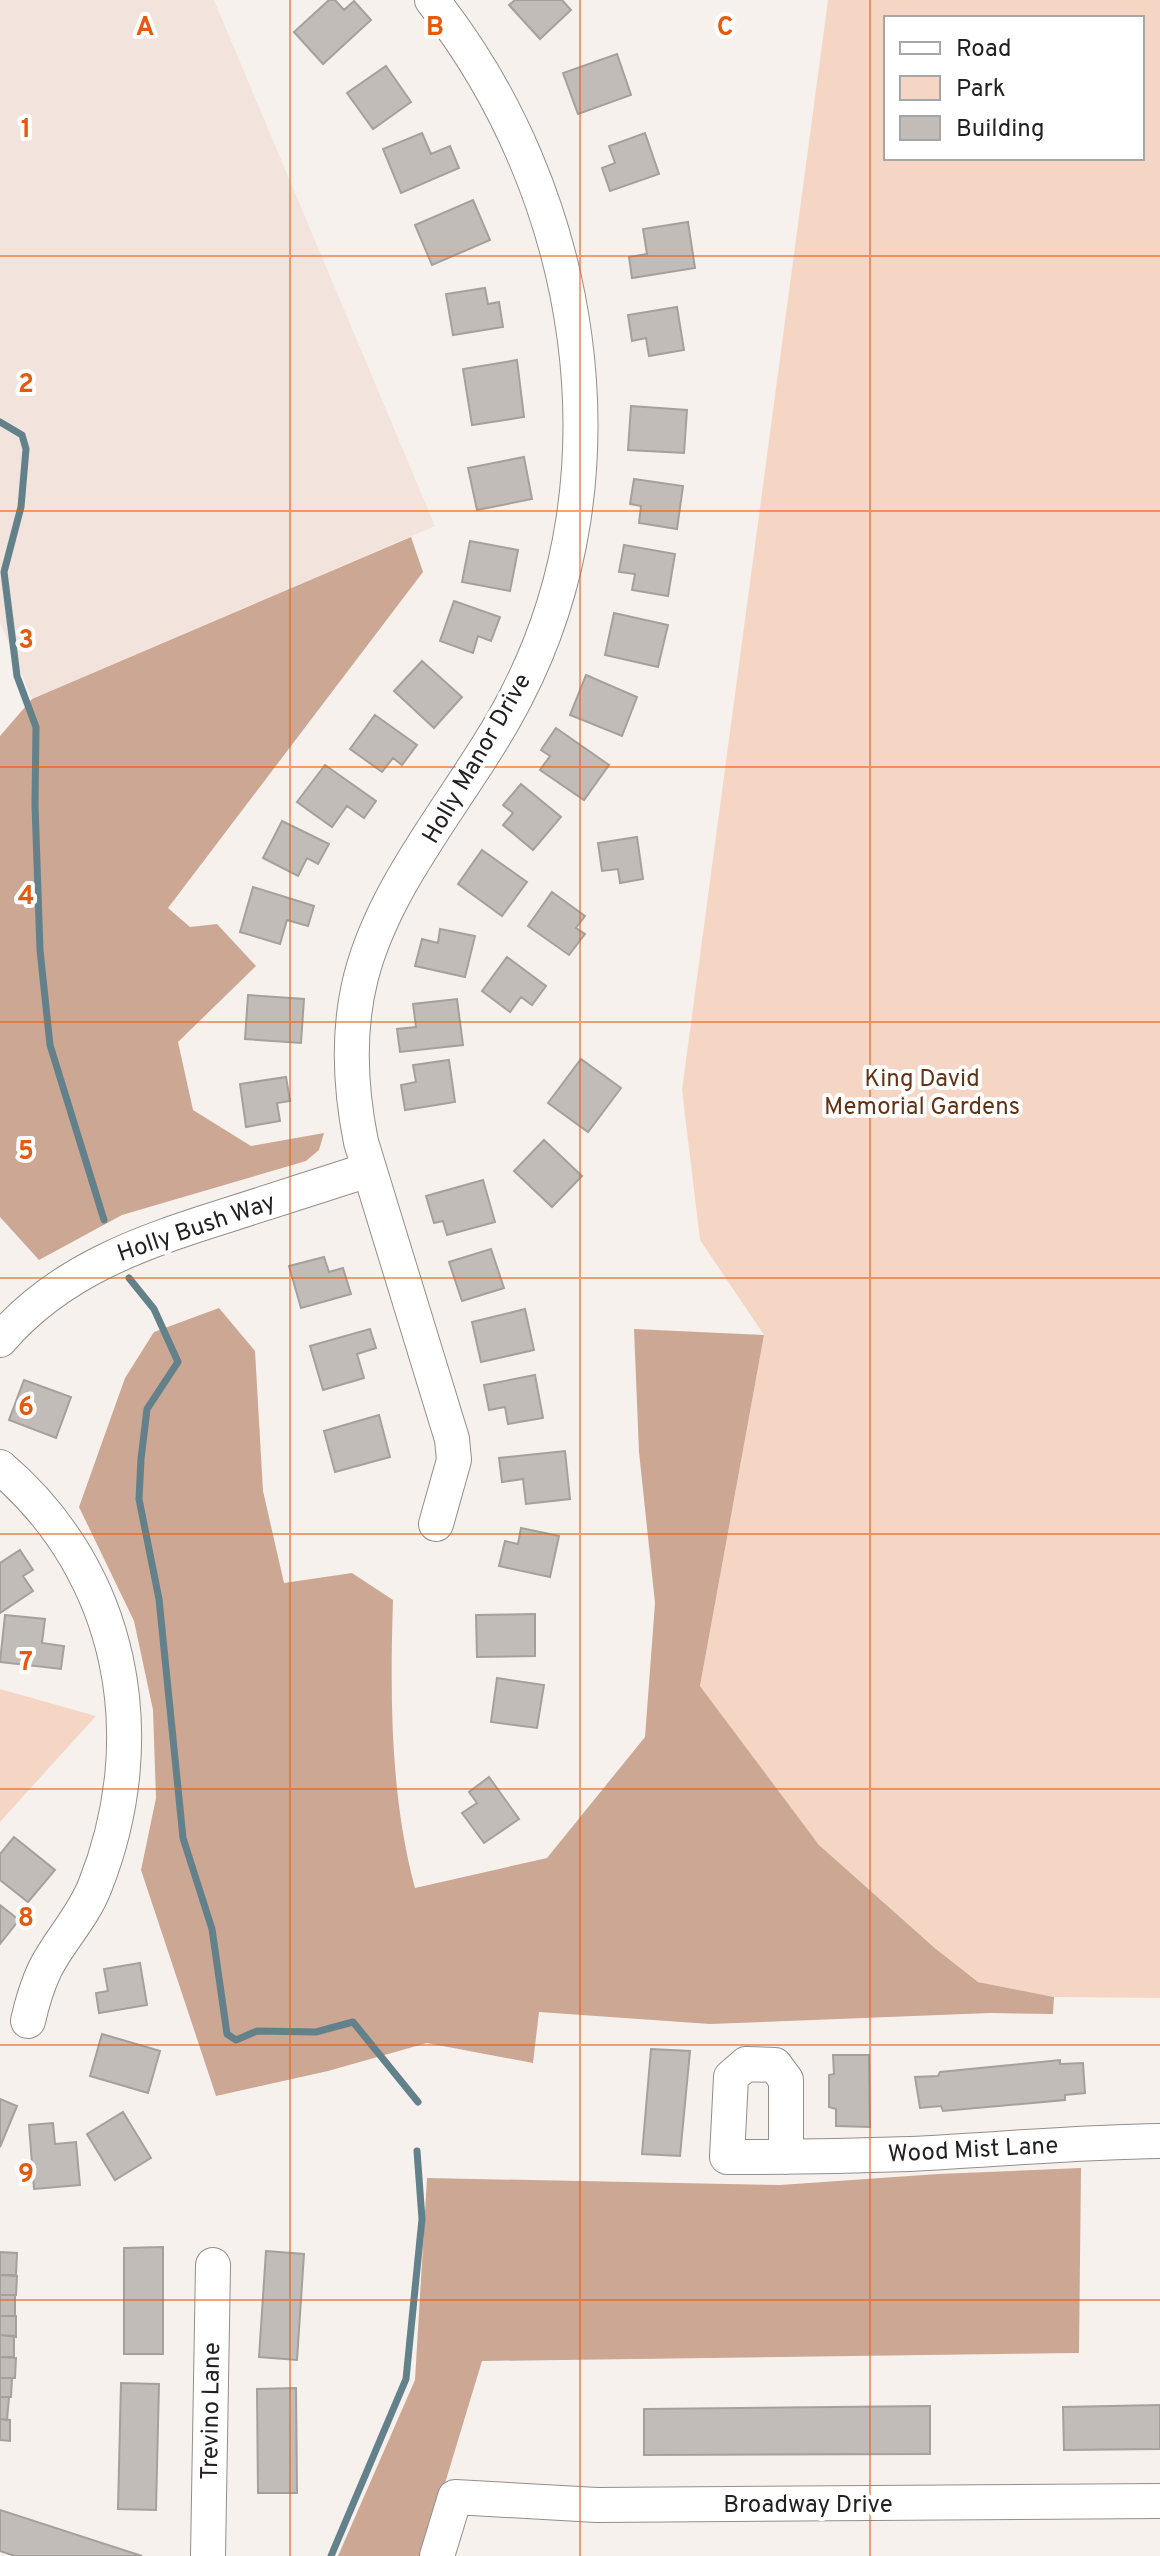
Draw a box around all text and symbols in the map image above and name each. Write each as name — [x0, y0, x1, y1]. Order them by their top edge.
text: A — [136, 12, 154, 45]
text: B — [426, 12, 444, 45]
text: C — [717, 12, 733, 45]
legend — [884, 16, 1144, 160]
text: Road — [956, 35, 1012, 65]
text: Park — [956, 75, 1006, 105]
text: 1 — [21, 114, 31, 147]
text: Building — [956, 115, 1045, 145]
text: 2 — [18, 369, 34, 402]
text: 3 — [18, 625, 34, 658]
street label: Holly Manor Drive — [417, 669, 539, 849]
text: 4 — [18, 881, 34, 914]
park label: King David Memorial Gardens — [824, 1065, 1020, 1123]
text: 5 — [18, 1136, 34, 1169]
street label: Holly Bush Way — [114, 1188, 280, 1270]
text: 6 — [18, 1392, 34, 1425]
text: 7 — [19, 1647, 33, 1680]
text: 8 — [18, 1903, 34, 1936]
street label: Wood Mist Lane — [887, 2132, 1059, 2170]
text: 9 — [18, 2159, 34, 2192]
street label: Trevino Lane — [196, 2342, 228, 2480]
street label: Broadway Drive — [723, 2491, 893, 2521]

